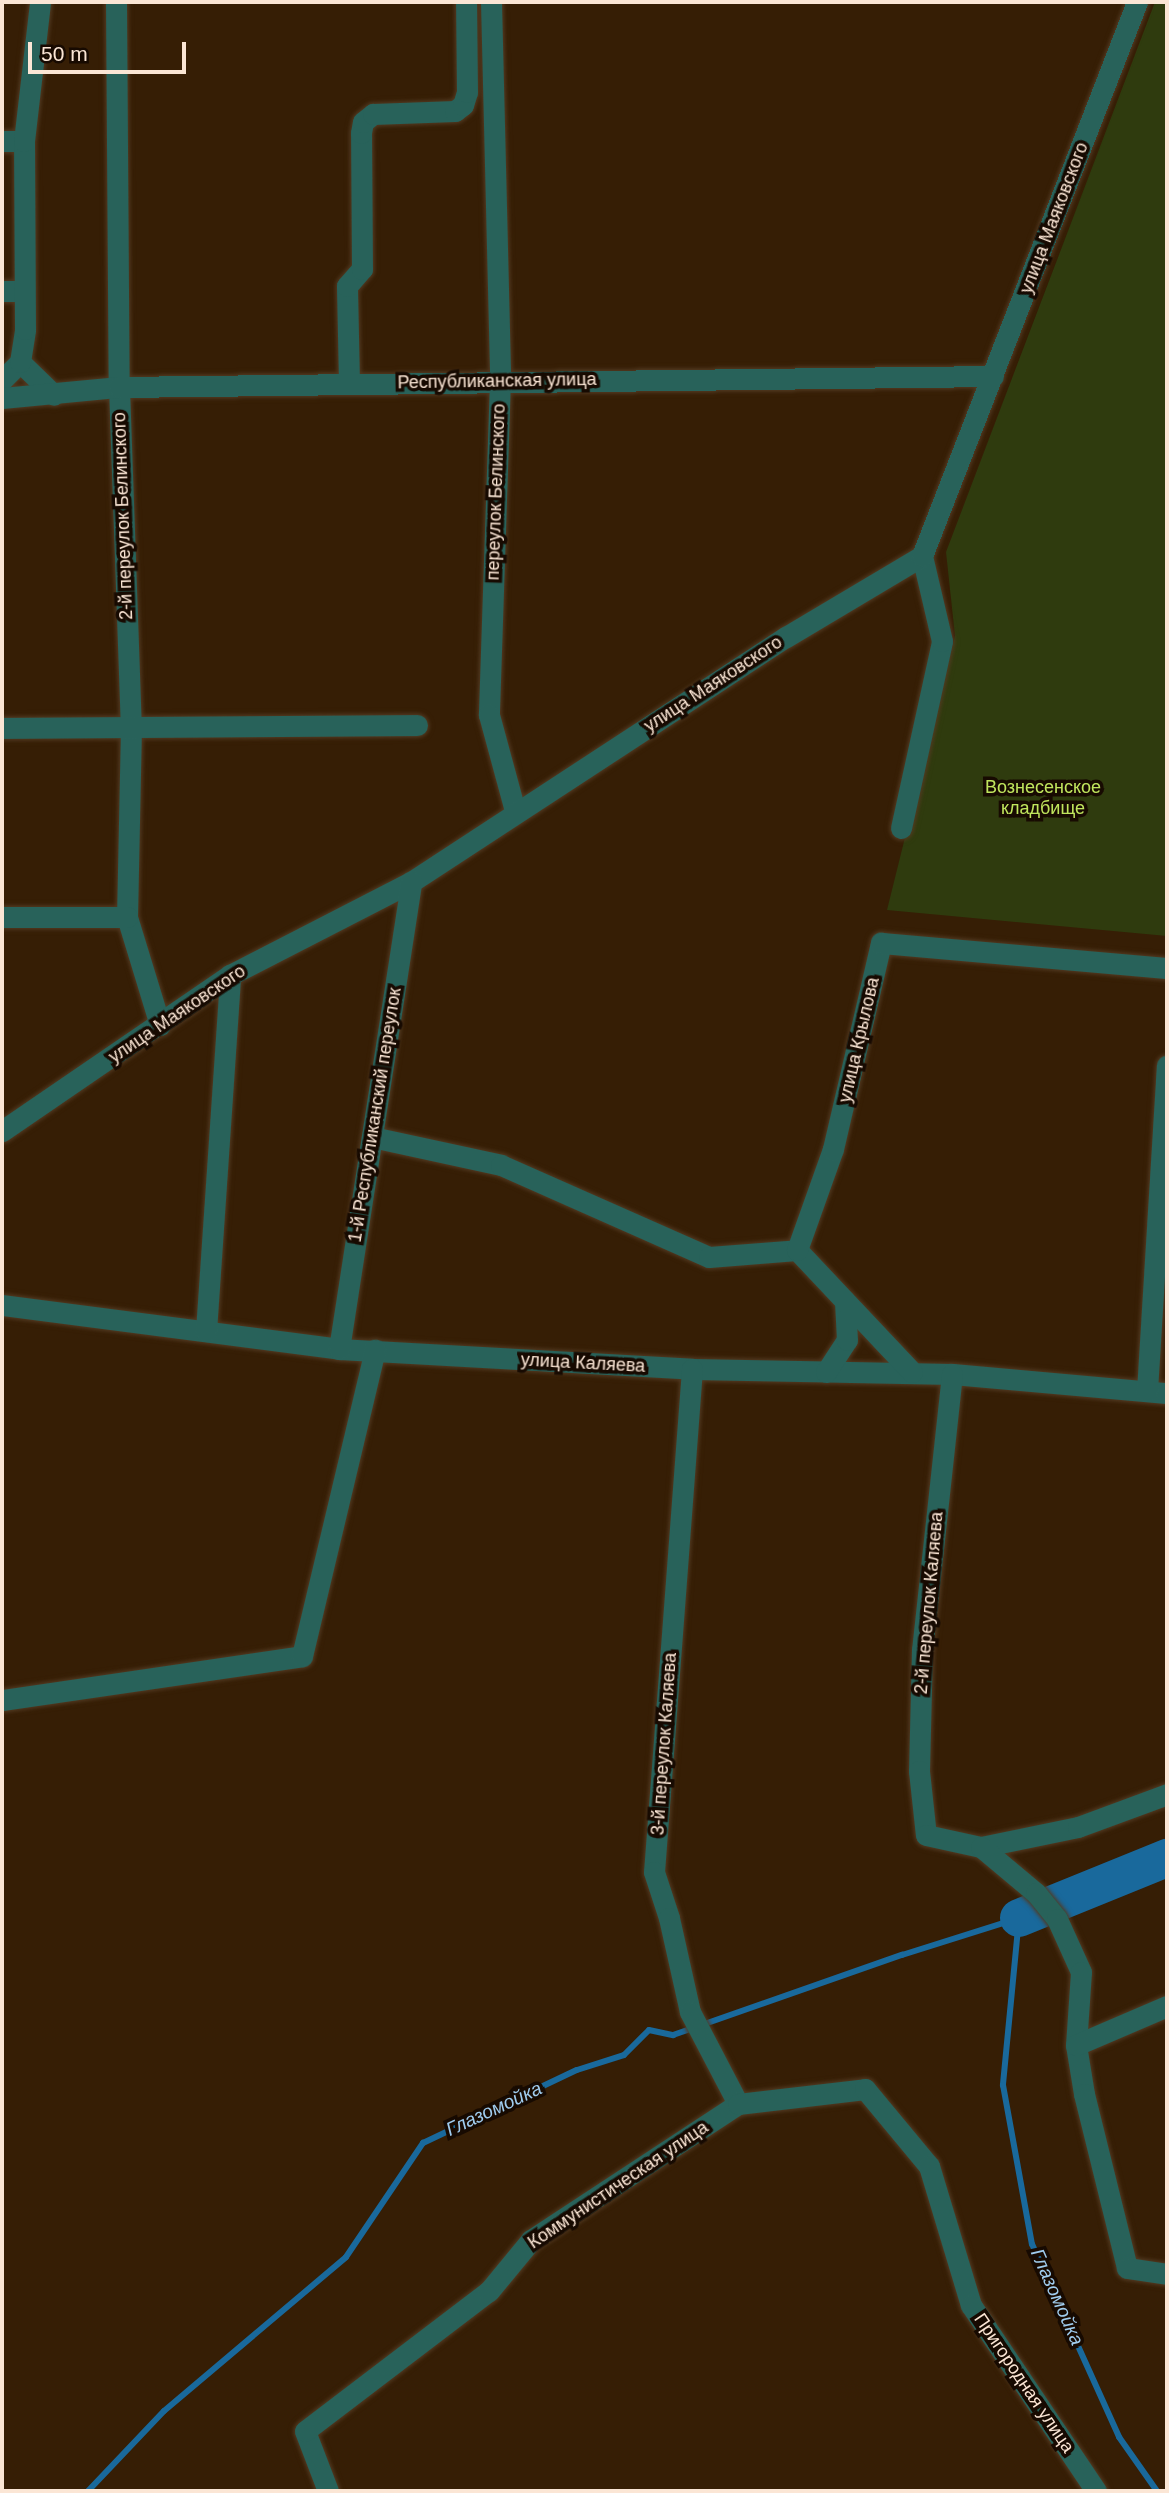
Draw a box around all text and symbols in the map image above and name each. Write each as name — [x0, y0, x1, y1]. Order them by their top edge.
scale bar — [32, 28, 189, 72]
text: 50 m — [41, 42, 88, 65]
street label: улица Маяковского — [1015, 139, 1093, 297]
street label: Республиканская улица — [397, 368, 597, 394]
street label: переулок Белинского — [482, 403, 510, 581]
street label: 2-й переулок Белинского — [109, 412, 137, 620]
street label: улица Маяковского — [640, 631, 786, 737]
park label: Вознесенское кладбище — [985, 777, 1101, 820]
street label: улица Маяковского — [105, 960, 249, 1068]
street label: улица Крылова — [834, 975, 884, 1105]
street label: 1-й Республиканский переулок — [344, 986, 406, 1244]
street label: улица Каляева — [520, 1349, 646, 1377]
street label: 2-й переулок Каляева — [910, 1511, 948, 1695]
street label: 3-й переулок Каляева — [647, 1652, 681, 1836]
water label: Глазомойка — [442, 2077, 546, 2141]
street label: Коммунистическая улица — [524, 2117, 712, 2253]
water label: Глазомойка — [1026, 2245, 1088, 2349]
street label: Пригородная улица — [969, 2309, 1079, 2457]

